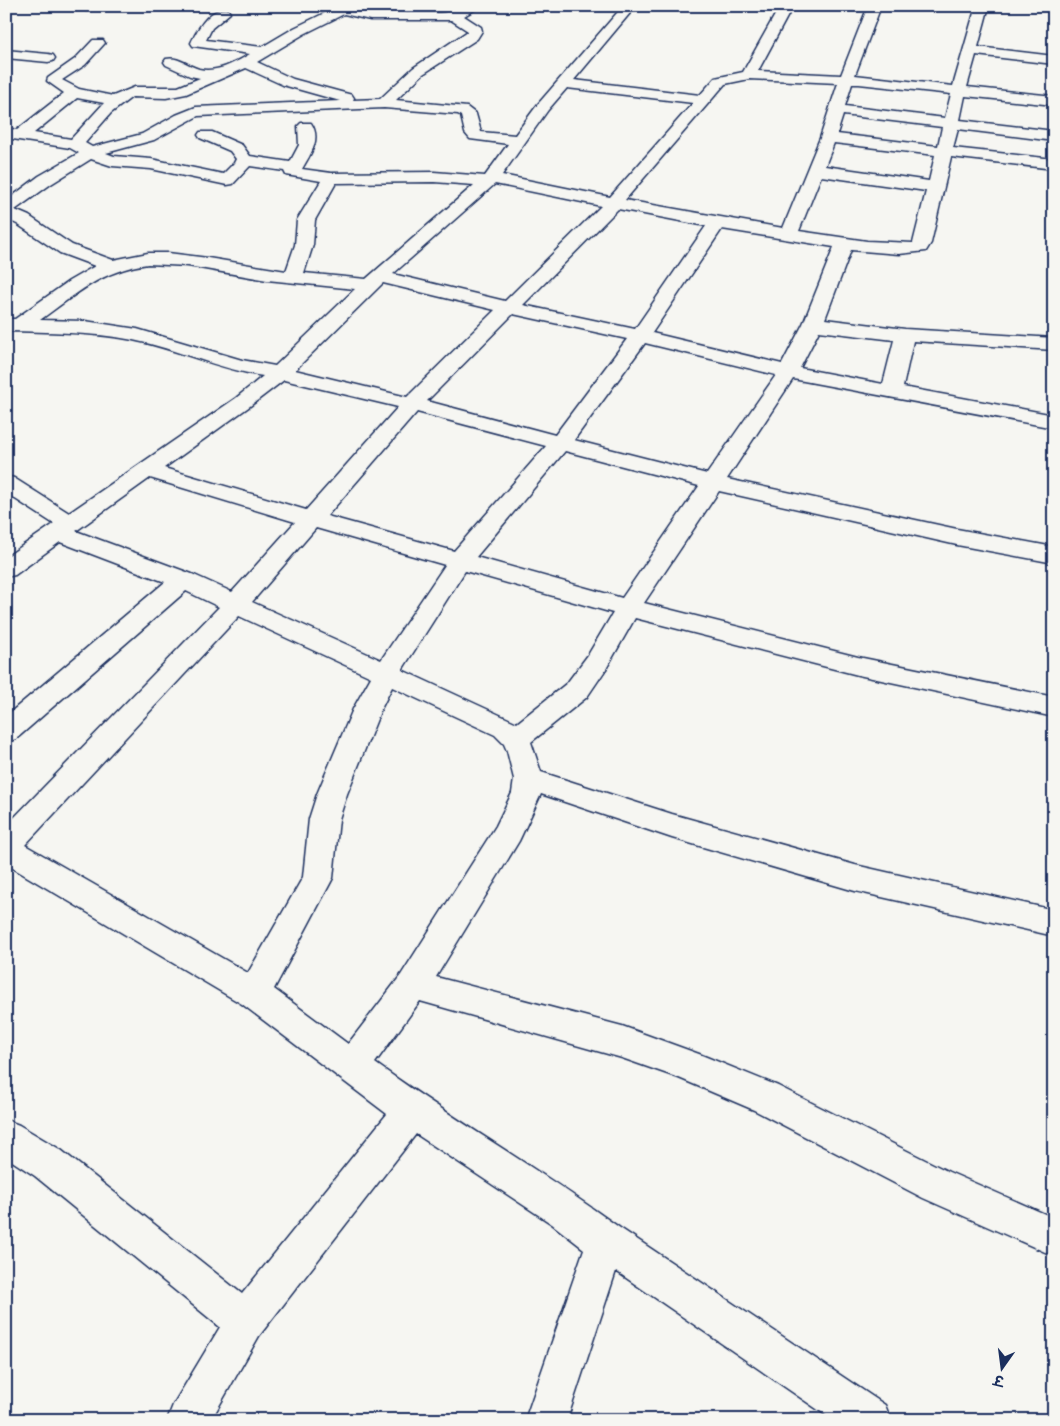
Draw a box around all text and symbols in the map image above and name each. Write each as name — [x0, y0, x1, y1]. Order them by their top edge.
north arrow — [978, 1344, 1028, 1394]
text: उ — [991, 1370, 1007, 1390]

